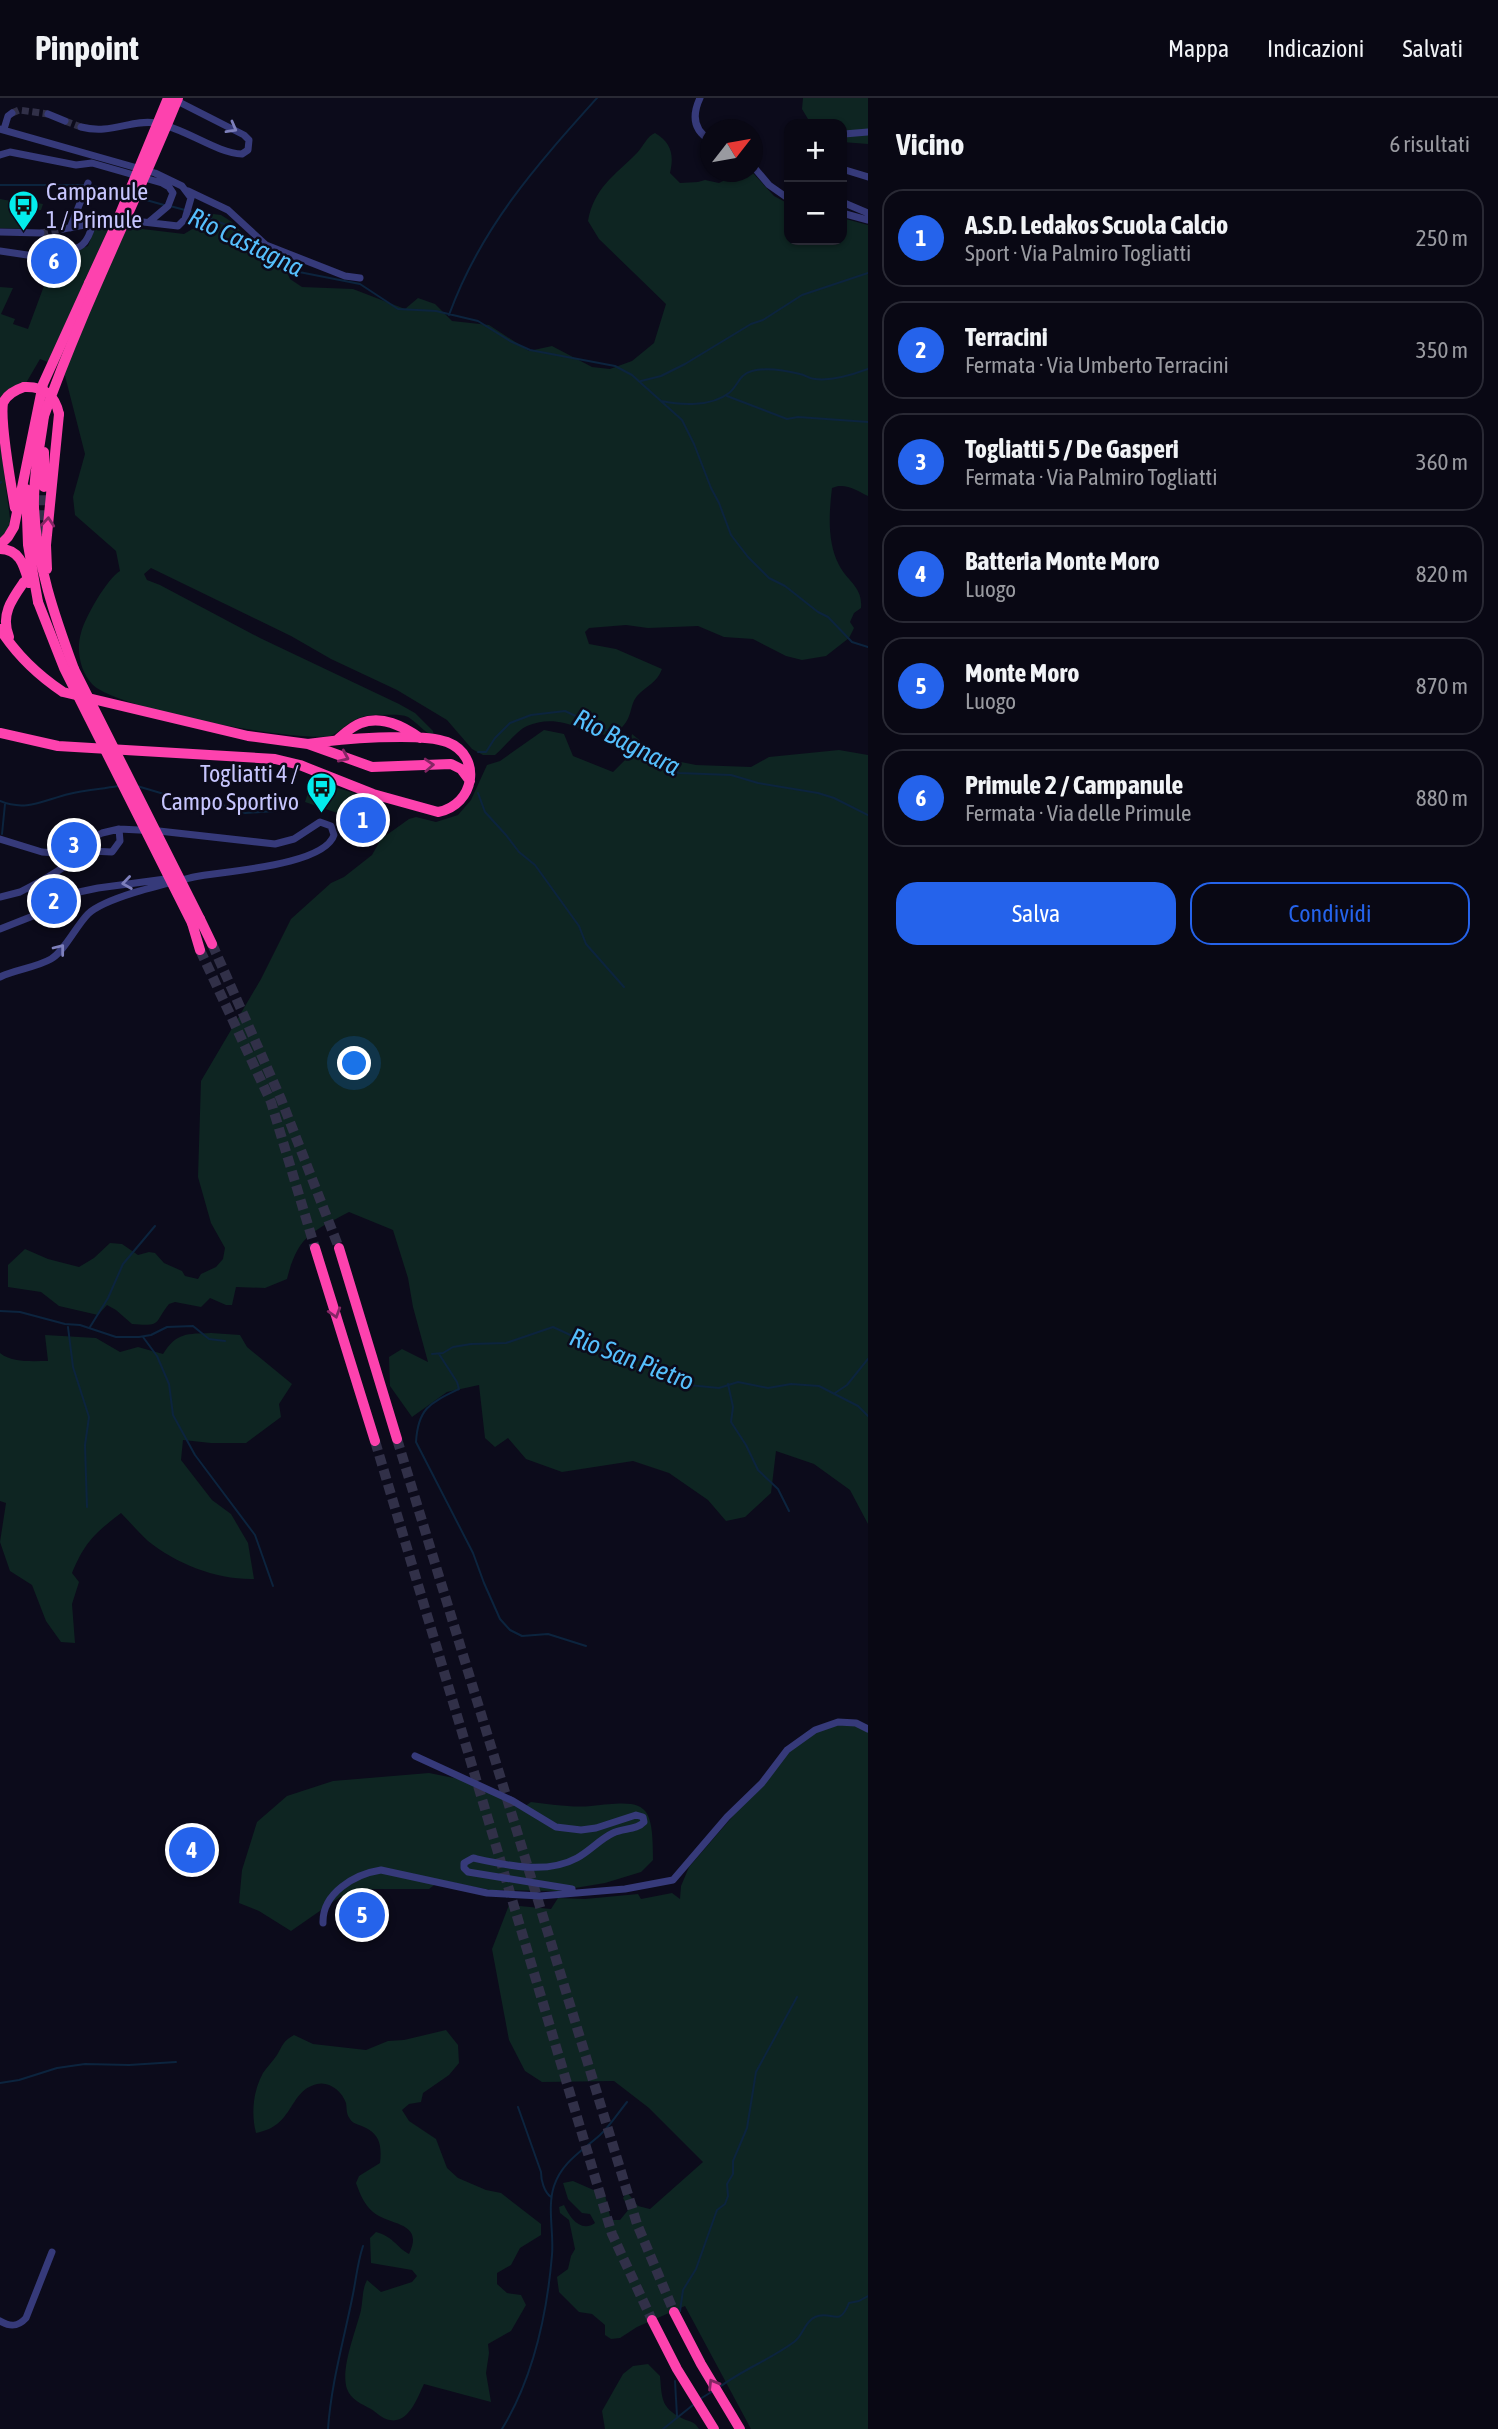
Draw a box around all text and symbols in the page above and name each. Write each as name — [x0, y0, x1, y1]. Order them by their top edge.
text: Pinpoint — [35, 29, 139, 67]
text: Mappa — [1168, 35, 1229, 62]
text: Indicazioni — [1267, 35, 1364, 62]
text: Salvati — [1402, 35, 1463, 62]
north arrow — [700, 119, 763, 182]
map controls — [784, 119, 847, 245]
button: + — [784, 119, 847, 182]
one-way arrow — [225, 120, 237, 134]
text: Vicino — [896, 127, 964, 161]
text: 6 risultati — [1389, 131, 1470, 157]
place label: Campanule 1 / Primule — [46, 178, 148, 233]
button: − — [784, 182, 847, 245]
bus stop icon: Campanule 1 / Primule — [6, 188, 40, 232]
water label: Rio Castagna — [184, 201, 308, 283]
text: A.S.D. Ledakos Scuola Calcio — [965, 210, 1228, 240]
text: 1 — [916, 225, 926, 251]
text: 250 m — [1416, 225, 1468, 251]
pin: 6 — [31, 235, 77, 287]
text: Sport · Via Palmiro Togliatti — [965, 240, 1191, 266]
text: Terracini — [965, 322, 1048, 352]
text: 2 — [916, 337, 926, 363]
text: 350 m — [1416, 337, 1468, 363]
text: Fermata · Via Umberto Terracini — [965, 352, 1229, 378]
text: Togliatti 5 / De Gasperi — [965, 434, 1179, 464]
text: 3 — [916, 449, 926, 475]
text: 360 m — [1416, 449, 1468, 475]
text: Fermata · Via Palmiro Togliatti — [965, 464, 1217, 490]
one-way arrow — [40, 516, 55, 527]
text: Batteria Monte Moro — [965, 546, 1160, 576]
text: 4 — [916, 561, 926, 587]
text: 820 m — [1416, 561, 1468, 587]
text: Luogo — [965, 576, 1016, 602]
text: Monte Moro — [965, 658, 1079, 688]
text: 5 — [916, 673, 926, 699]
text: 870 m — [1416, 673, 1468, 699]
text: Luogo — [965, 688, 1016, 714]
water label: Rio Bagnara — [569, 703, 685, 781]
one-way arrow — [337, 749, 349, 763]
one-way arrow — [423, 758, 434, 773]
place label: Togliatti 4 / Campo Sportivo — [161, 760, 299, 815]
bus stop icon: Togliatti 4 / Campo Sportivo — [305, 770, 339, 814]
text: Primule 2 / Campanule — [965, 770, 1183, 800]
text: 6 — [916, 785, 926, 811]
text: 880 m — [1416, 785, 1468, 811]
pin: 1 — [340, 794, 386, 846]
text: Fermata · Via delle Primule — [965, 800, 1191, 826]
pin: 3 — [51, 819, 97, 871]
pin: 2 — [31, 875, 77, 927]
one-way arrow — [121, 875, 132, 890]
button: Salva — [896, 882, 1176, 945]
button: Condividi — [1190, 882, 1470, 945]
one-way arrow — [52, 944, 65, 956]
your location — [337, 1046, 371, 1080]
one-way arrow — [327, 1307, 342, 1319]
water label: Rio San Pietro — [566, 1322, 698, 1396]
pin: 4 — [169, 1824, 215, 1876]
pin: 5 — [339, 1889, 385, 1941]
one-way arrow — [708, 2379, 721, 2392]

